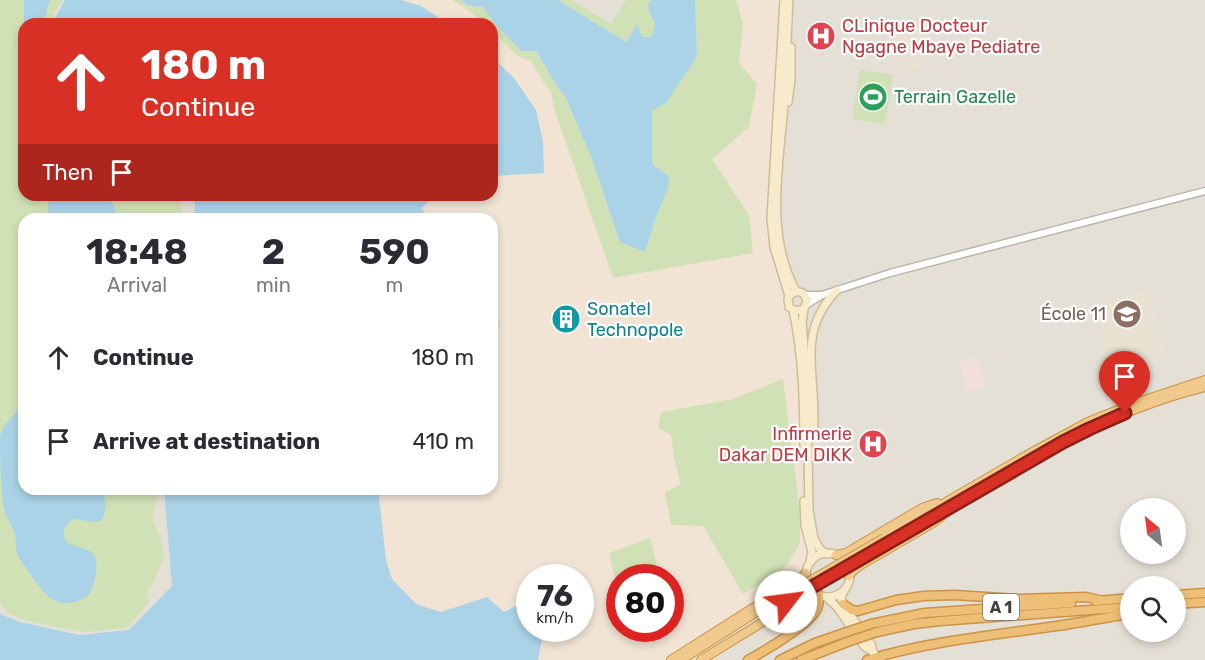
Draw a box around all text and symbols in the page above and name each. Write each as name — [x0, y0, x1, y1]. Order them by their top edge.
place label: CLinique Docteur Ngagne Mbaye Pediatre — [842, 15, 1040, 58]
hospital icon: CLinique Docteur Ngagne Mbaye Pediatre — [805, 20, 837, 52]
text: 180 m — [141, 40, 266, 90]
icon: ahead — [42, 42, 120, 120]
sports icon: Terrain Gazelle — [857, 81, 889, 113]
place label: Terrain Gazelle — [894, 86, 1016, 108]
text: Continue — [141, 91, 255, 123]
icon: arrive — [105, 156, 138, 189]
text: Then — [42, 159, 93, 186]
text: 18:48 — [86, 230, 188, 273]
text: 2 — [262, 230, 285, 273]
text: 590 — [359, 230, 430, 273]
text: Arrival — [107, 273, 167, 297]
text: min — [256, 273, 291, 297]
text: m — [386, 273, 403, 297]
place label: Sonatel Technopole — [587, 298, 683, 341]
school or university icon: École 11 — [1111, 298, 1143, 330]
building icon: Sonatel Technopole — [550, 303, 582, 335]
place label: École 11 — [1041, 303, 1106, 325]
icon: ahead — [42, 341, 75, 374]
text: Continue — [93, 344, 194, 371]
text: 180 m — [412, 344, 474, 371]
pin — [1099, 351, 1150, 413]
icon: arrive — [1108, 360, 1141, 393]
place label: Infirmerie Dakar DEM DIKK — [719, 423, 852, 466]
icon: arrive — [42, 425, 75, 458]
text: Arrive at destination — [93, 428, 320, 455]
text: 410 m — [412, 428, 474, 455]
hospital icon: Infirmerie Dakar DEM DIKK — [857, 428, 889, 460]
north arrow — [1120, 498, 1186, 564]
map controls — [1120, 498, 1186, 642]
speed limit sign: 80 — [606, 564, 684, 642]
position arrow — [754, 570, 818, 634]
button: search — [1120, 576, 1186, 642]
text: 76 — [537, 578, 573, 614]
road number: A 1 — [983, 594, 1019, 620]
text: km/h — [536, 609, 574, 627]

